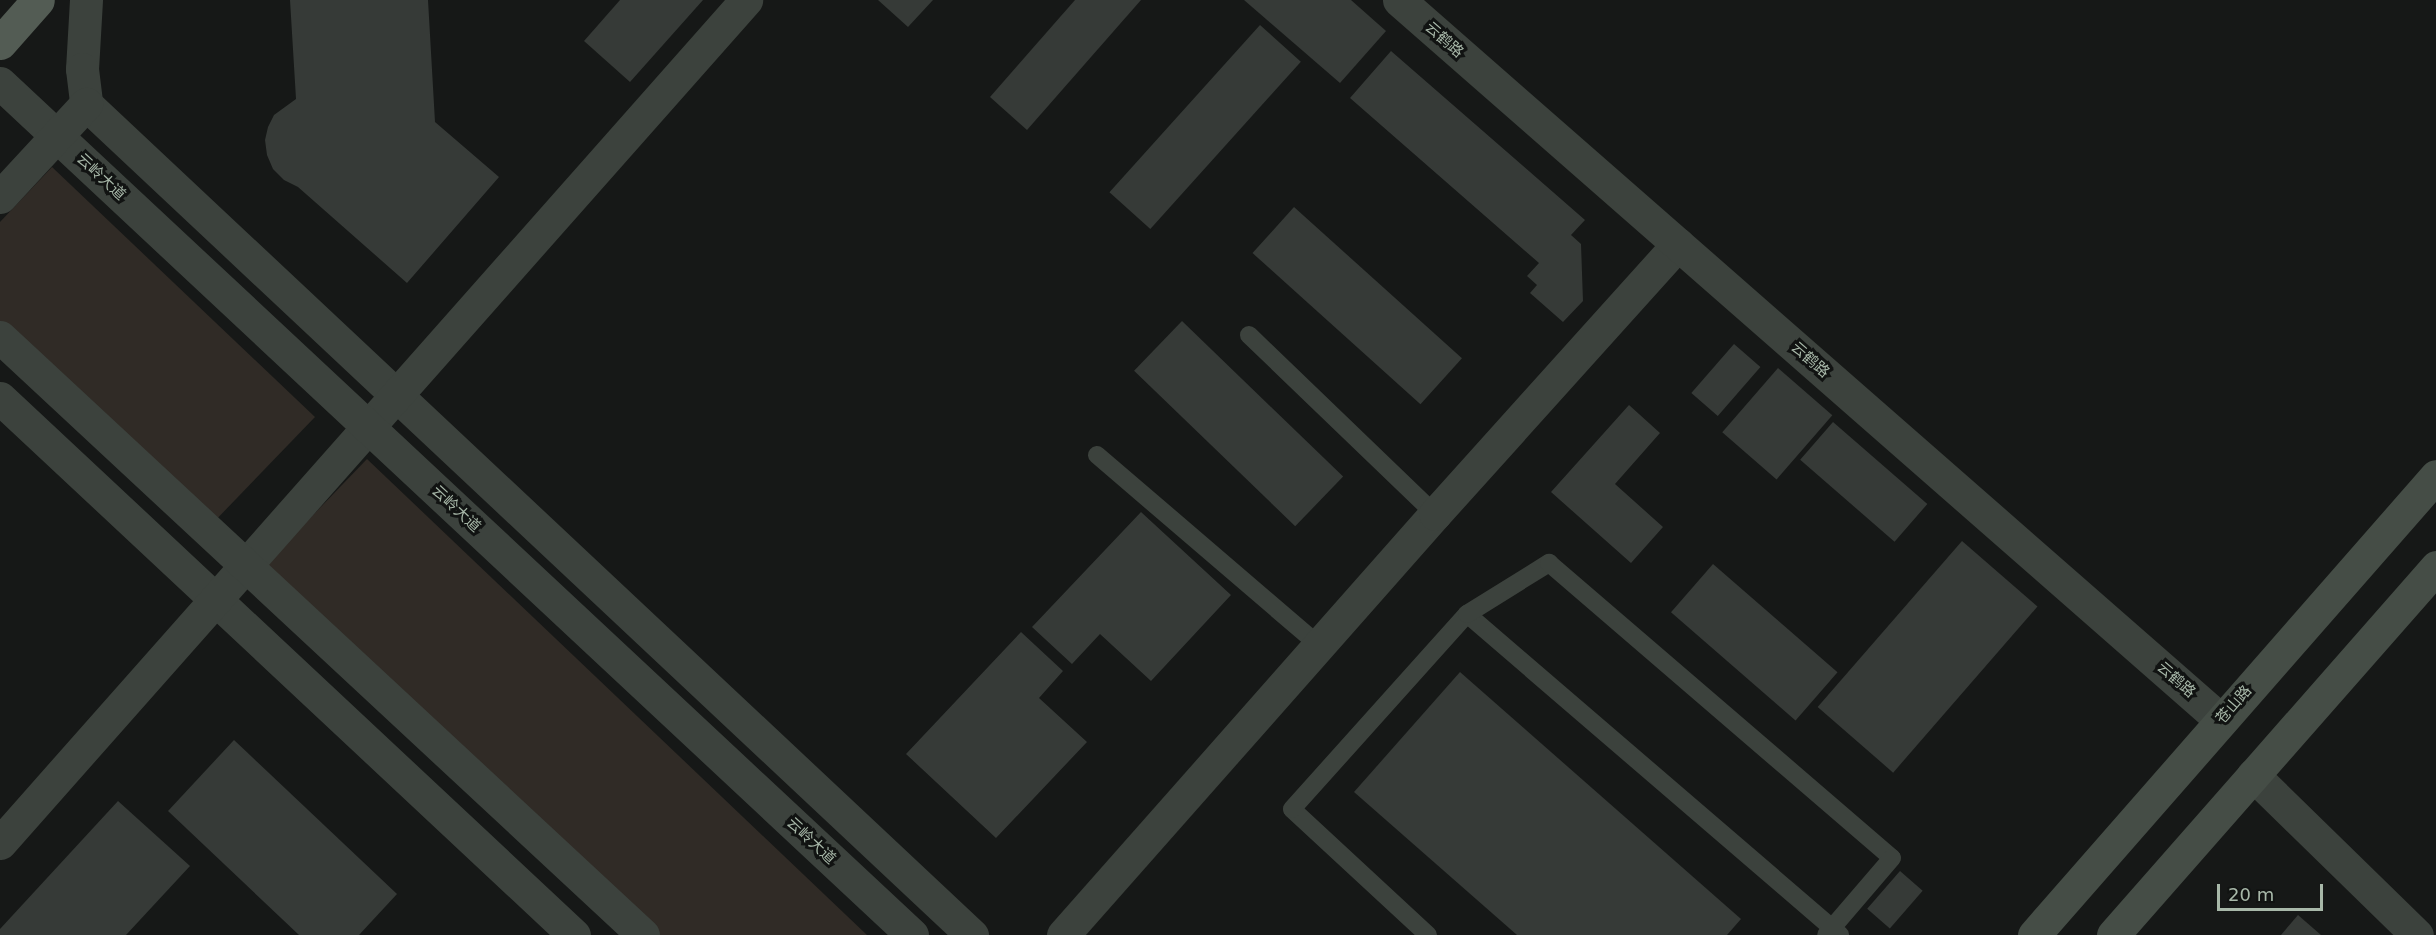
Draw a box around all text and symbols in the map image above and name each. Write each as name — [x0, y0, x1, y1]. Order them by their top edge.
street label: 云鹤路 — [1421, 18, 1467, 62]
street label: 云岭大道 — [73, 150, 129, 204]
street label: 云鹤路 — [1787, 338, 1833, 382]
street label: 云岭大道 — [428, 482, 484, 536]
street label: 云鹤路 — [2153, 658, 2199, 702]
street label: 苍山路 — [2212, 682, 2256, 728]
street label: 云岭大道 — [783, 814, 839, 868]
scale bar — [2220, 872, 2326, 910]
text: 20 m — [2228, 884, 2274, 905]

